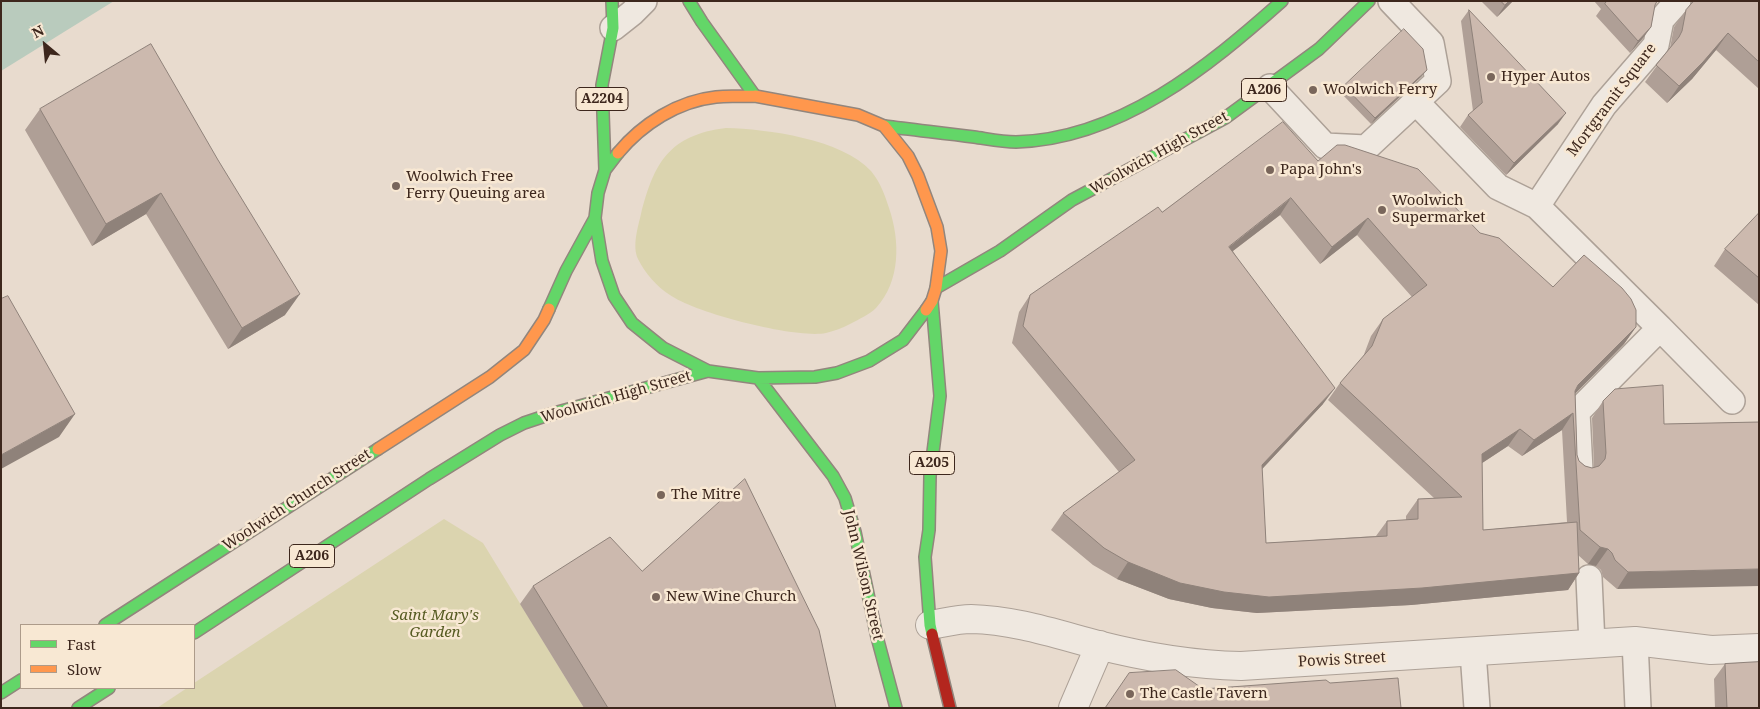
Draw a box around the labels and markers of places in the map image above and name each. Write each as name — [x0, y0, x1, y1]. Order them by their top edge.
place label: Hyper Autos — [1501, 68, 1590, 86]
marker: Hyper Autos — [1485, 71, 1497, 83]
place label: Woolwich Ferry — [1323, 81, 1437, 99]
marker: Woolwich Ferry — [1307, 84, 1319, 96]
place label: Papa John's — [1280, 161, 1362, 179]
marker: Papa John's — [1264, 164, 1276, 176]
place label: Woolwich Free Ferry Queuing area — [406, 168, 545, 203]
marker: Woolwich Free Ferry Queuing area — [390, 180, 402, 192]
place label: Woolwich Supermarket — [1392, 192, 1485, 227]
marker: Woolwich Supermarket — [1376, 204, 1388, 216]
place label: The Mitre — [671, 486, 741, 504]
marker: The Mitre — [655, 489, 667, 501]
place label: New Wine Church — [666, 588, 797, 606]
marker: New Wine Church — [650, 591, 662, 603]
place label: The Castle Tavern — [1140, 685, 1268, 703]
marker: The Castle Tavern — [1124, 688, 1136, 700]

